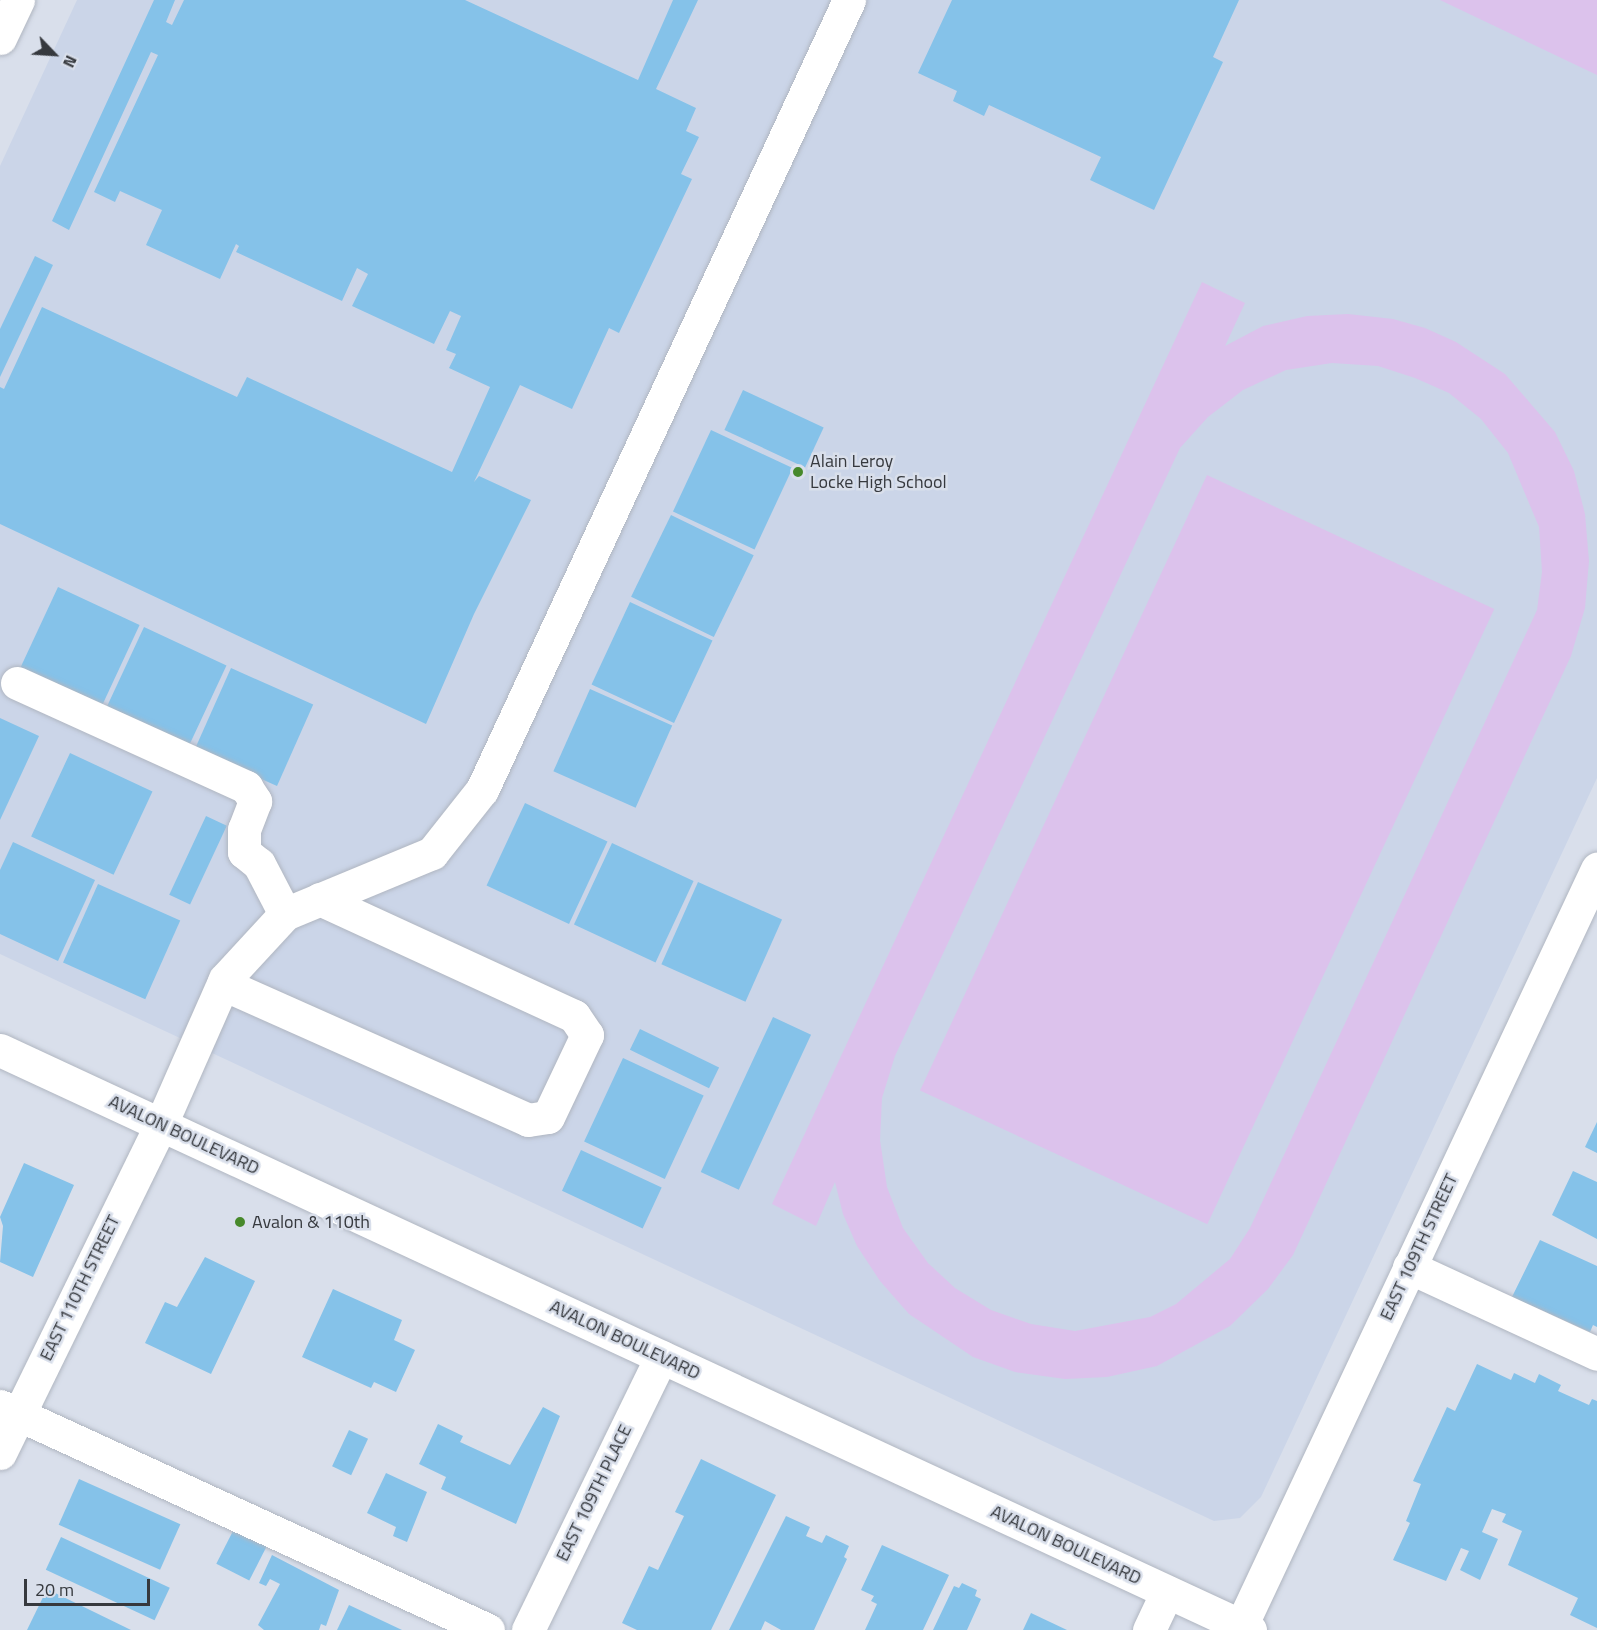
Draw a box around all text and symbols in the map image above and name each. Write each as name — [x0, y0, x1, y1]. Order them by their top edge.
north arrow — [24, 24, 84, 84]
text: N — [57, 52, 84, 72]
place label: Alain Leroy Locke High School — [810, 451, 947, 494]
marker: Alain Leroy Locke High School — [791, 465, 805, 479]
street label: AVALON BOULEVARD — [105, 1091, 263, 1179]
street label: EAST 109TH STREET — [1376, 1170, 1462, 1324]
place label: Avalon & 110th — [252, 1211, 370, 1233]
street label: EAST 110TH STREET — [35, 1212, 125, 1364]
marker: Avalon & 110th — [233, 1215, 247, 1229]
street label: AVALON BOULEVARD — [546, 1296, 704, 1384]
street label: EAST 109TH PLACE — [552, 1421, 636, 1565]
street label: AVALON BOULEVARD — [987, 1501, 1145, 1589]
scale bar — [27, 1567, 153, 1605]
text: 20 m — [35, 1576, 74, 1603]

